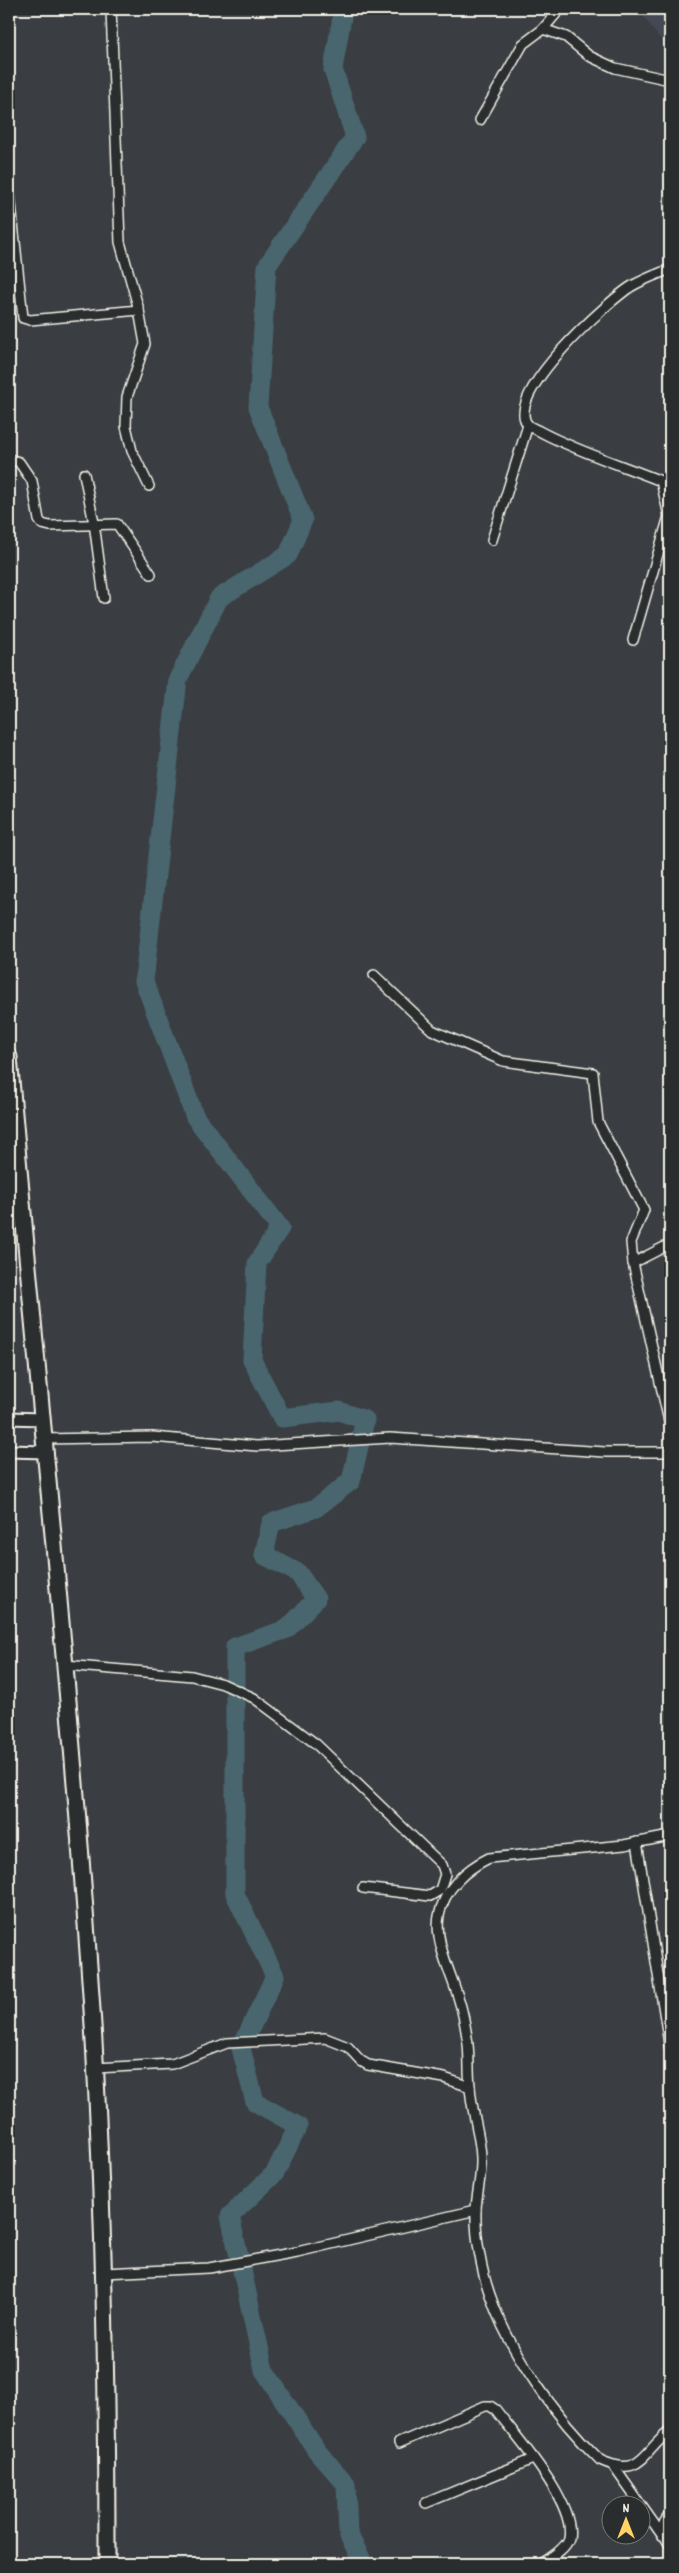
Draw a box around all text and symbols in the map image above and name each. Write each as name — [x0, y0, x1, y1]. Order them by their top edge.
north arrow — [602, 2496, 652, 2546]
text: N — [623, 2499, 630, 2519]

